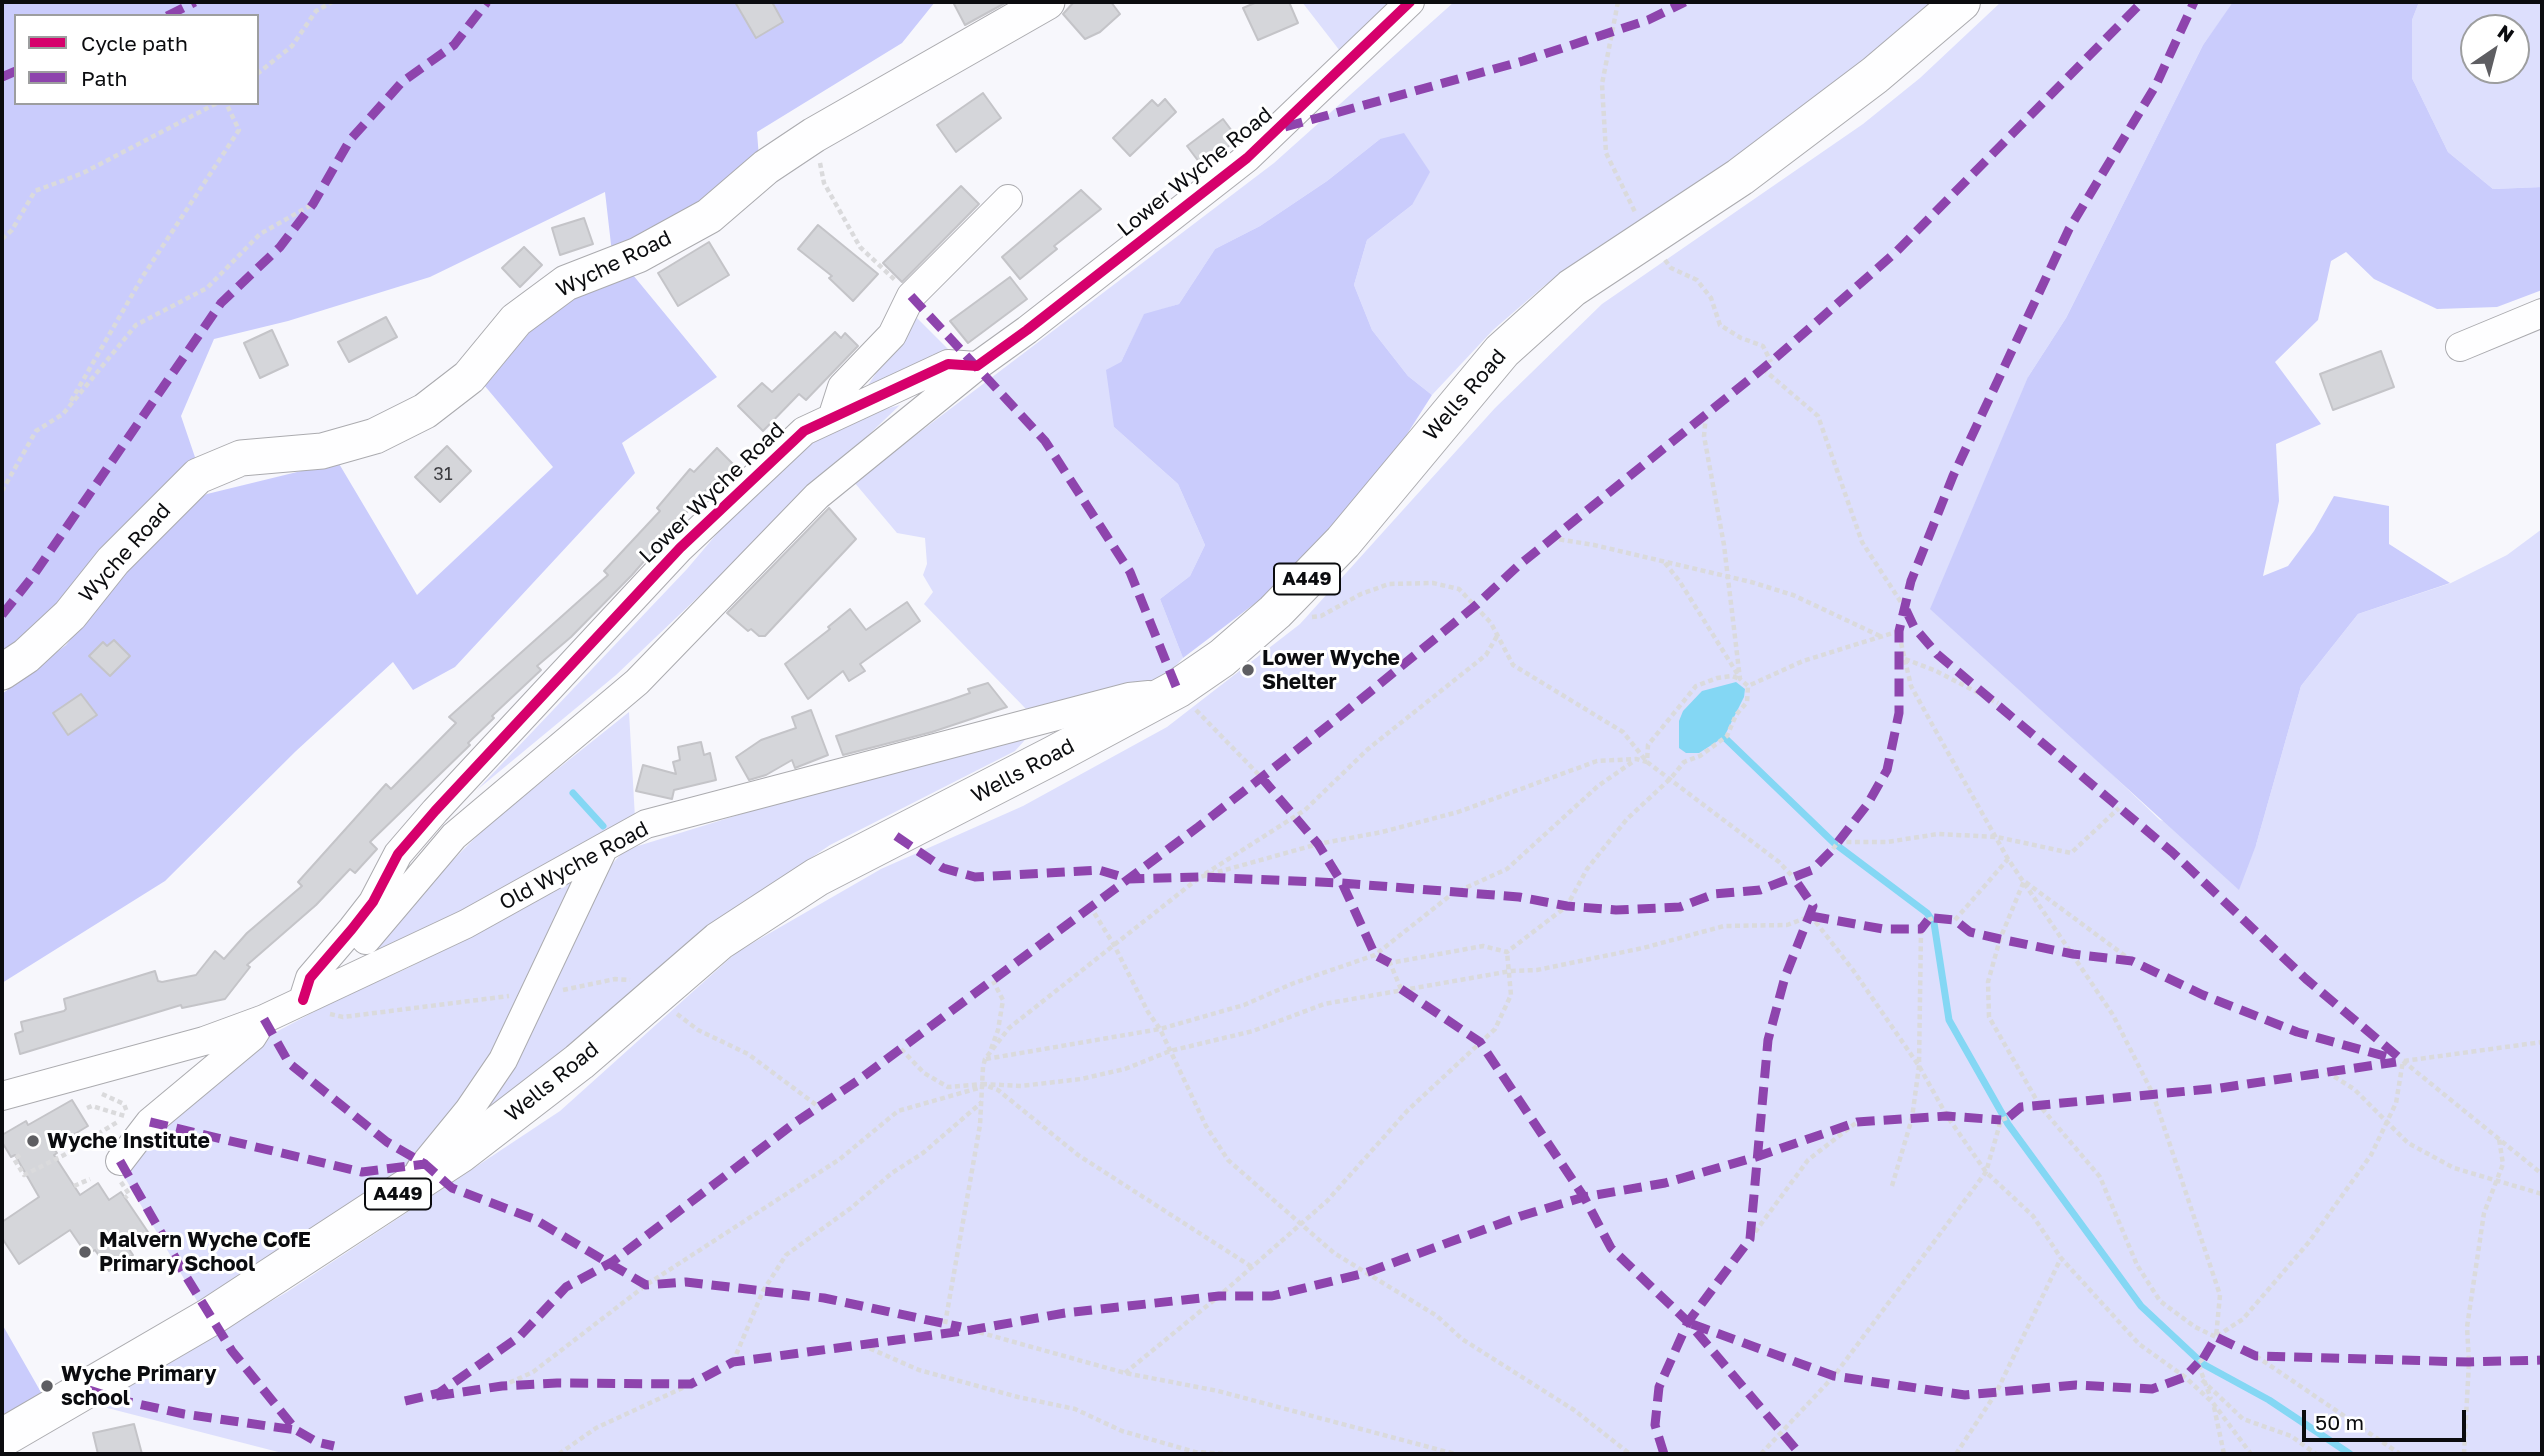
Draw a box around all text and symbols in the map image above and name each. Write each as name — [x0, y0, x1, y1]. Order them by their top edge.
legend — [14, 14, 259, 105]
north arrow — [2460, 14, 2530, 84]
text: N — [2494, 19, 2519, 47]
text: Cycle path — [81, 30, 188, 56]
text: Path — [81, 65, 128, 91]
street label: Lower Wyche Road — [1113, 102, 1277, 242]
street label: Wyche Road — [552, 225, 676, 303]
street label: Wells Road — [1418, 344, 1512, 446]
street label: Lower Wyche Road — [634, 417, 790, 569]
house number: 31 — [433, 463, 453, 485]
street label: Wyche Road — [74, 498, 176, 608]
road number: A449 — [1274, 564, 1340, 594]
place label: Lower Wyche Shelter — [1262, 645, 1400, 695]
marker: Lower Wyche Shelter — [1240, 662, 1256, 678]
street label: Wells Road — [967, 733, 1079, 809]
street label: Old Wyche Road — [495, 816, 653, 916]
street label: Wells Road — [500, 1037, 604, 1127]
place label: Wyche Institute — [47, 1128, 210, 1154]
marker: Wyche Institute — [25, 1133, 41, 1149]
road number: A449 — [365, 1178, 431, 1210]
place label: Malvern Wyche CofE Primary School — [99, 1227, 311, 1277]
marker: Malvern Wyche CofE Primary School — [77, 1244, 93, 1260]
place label: Wyche Primary school — [61, 1361, 216, 1411]
marker: Wyche Primary school — [39, 1378, 55, 1394]
scale bar — [2306, 1396, 2470, 1440]
text: 50 m — [2315, 1409, 2364, 1435]

